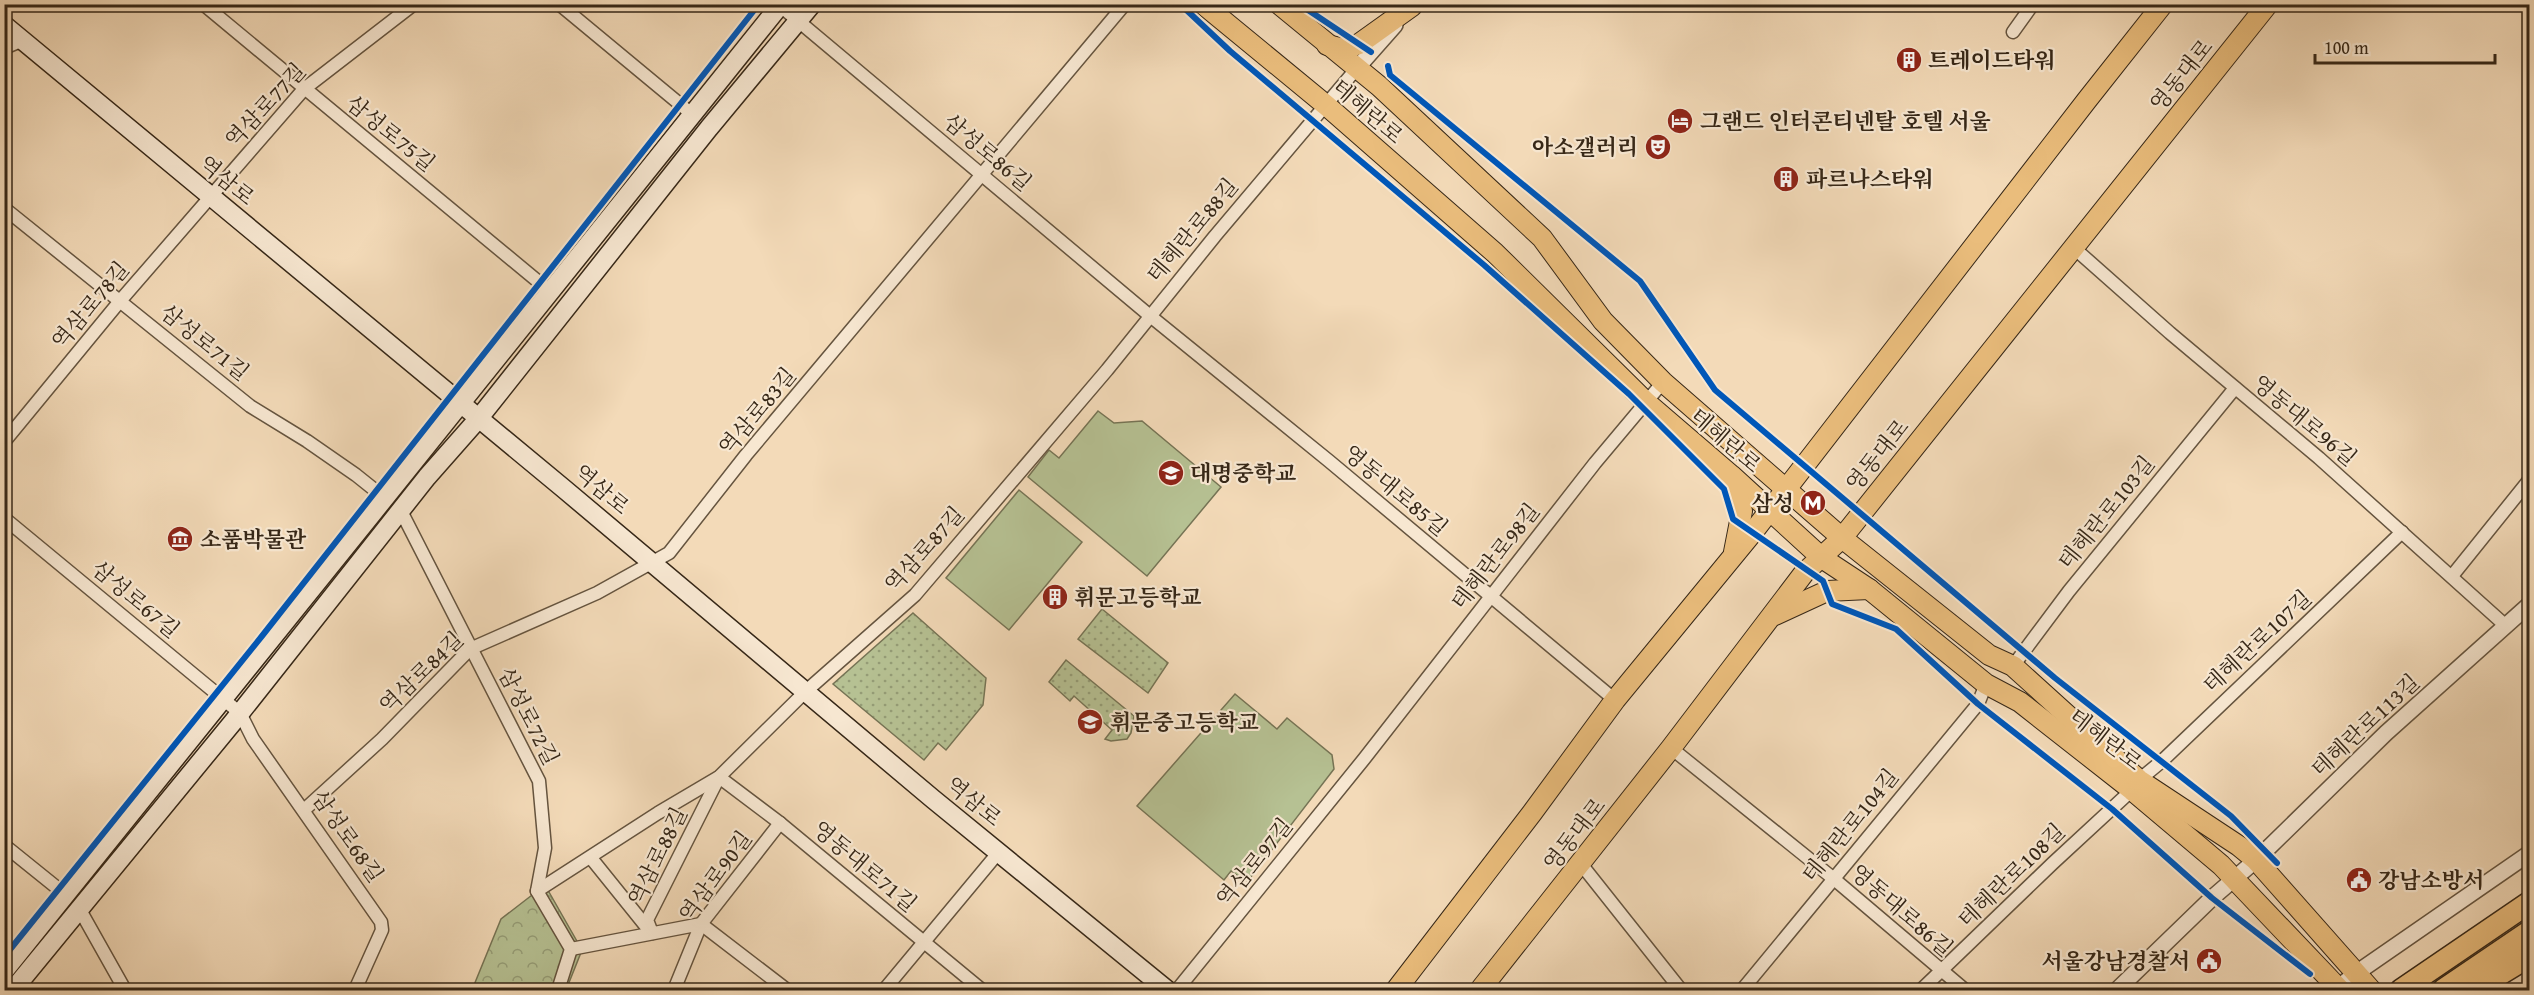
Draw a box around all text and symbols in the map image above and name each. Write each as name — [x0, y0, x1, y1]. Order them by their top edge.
scale bar — [2315, 27, 2495, 65]
street label: 영동대로 — [2142, 32, 2220, 118]
text: 100 m — [2324, 34, 2369, 61]
place label: 트레이드타워 — [1928, 44, 2056, 76]
building icon: 트레이드타워 — [1894, 45, 1924, 75]
street label: 역삼로77길 — [217, 55, 313, 155]
street label: 테헤란로 — [1325, 71, 1411, 151]
street label: 삼성로75길 — [340, 87, 442, 179]
place label: 그랜드 인터콘티넨탈 호텔 서울 — [1700, 105, 1991, 137]
street label: 삼성로86길 — [937, 106, 1039, 198]
hotel icon: 그랜드 인터콘티넨탈 호텔 서울 — [1665, 106, 1695, 136]
place label: 아소갤러리 — [1532, 131, 1638, 163]
theatre icon: 아소갤러리 — [1643, 132, 1673, 162]
street label: 역삼로 — [192, 148, 262, 212]
place label: 파르나스타워 — [1806, 163, 1934, 195]
building icon: 파르나스타워 — [1771, 164, 1801, 194]
street label: 테헤란로88길 — [1139, 171, 1245, 289]
street label: 역삼로78길 — [44, 254, 136, 356]
street label: 삼성로71길 — [154, 296, 256, 388]
street label: 역삼로83길 — [711, 360, 803, 462]
street label: 영동대로96길 — [2246, 367, 2364, 473]
street label: 테헤란로 — [1683, 400, 1769, 480]
street label: 영동대로 — [1838, 412, 1916, 498]
street label: 영동대로85길 — [1337, 437, 1455, 543]
street label: 테헤란로103길 — [2050, 448, 2162, 576]
street label: 역삼로 — [567, 456, 637, 522]
place label: 대명중학교 — [1190, 457, 1296, 489]
school or university icon: 대명중학교 — [1156, 458, 1186, 488]
place label: 삼성 — [1751, 487, 1794, 519]
metro station icon: 삼성 — [1798, 488, 1828, 518]
street label: 테헤란로98길 — [1443, 496, 1547, 616]
street label: 역삼로87길 — [877, 499, 971, 599]
place label: 소품박물관 — [200, 523, 307, 555]
museum icon: 소품박물관 — [165, 524, 195, 554]
street label: 삼성로67길 — [85, 553, 187, 645]
place label: 휘문고등학교 — [1074, 581, 1202, 613]
building icon: 휘문고등학교 — [1040, 582, 1070, 612]
street label: 테헤란로107길 — [2196, 582, 2318, 700]
street label: 역삼로84길 — [372, 624, 470, 720]
street label: 삼성로72길 — [491, 661, 567, 771]
street label: 테헤란로113길 — [2304, 666, 2426, 784]
street label: 테헤란로 — [2063, 700, 2149, 778]
place label: 휘문중고등학교 — [1110, 706, 1259, 738]
school or university icon: 휘문중고등학교 — [1075, 707, 1105, 737]
street label: 테헤란로104길 — [1794, 761, 1906, 889]
street label: 역삼로 — [939, 769, 1009, 833]
street label: 삼성로68길 — [304, 783, 392, 889]
street label: 영동대로 — [1535, 791, 1613, 877]
street label: 역삼로88길 — [619, 801, 695, 911]
street label: 역삼로97길 — [1208, 811, 1300, 913]
street label: 영동대로71길 — [806, 813, 924, 919]
street label: 테헤란로108길 — [1950, 816, 2072, 934]
street label: 역삼로90길 — [671, 824, 759, 928]
street label: 영동대로86길 — [1843, 856, 1961, 964]
place label: 강남소방서 — [2378, 864, 2484, 896]
public building icon: 강남소방서 — [2344, 865, 2374, 895]
place label: 서울강남경찰서 — [2041, 945, 2190, 977]
public building icon: 서울강남경찰서 — [2194, 946, 2224, 976]

